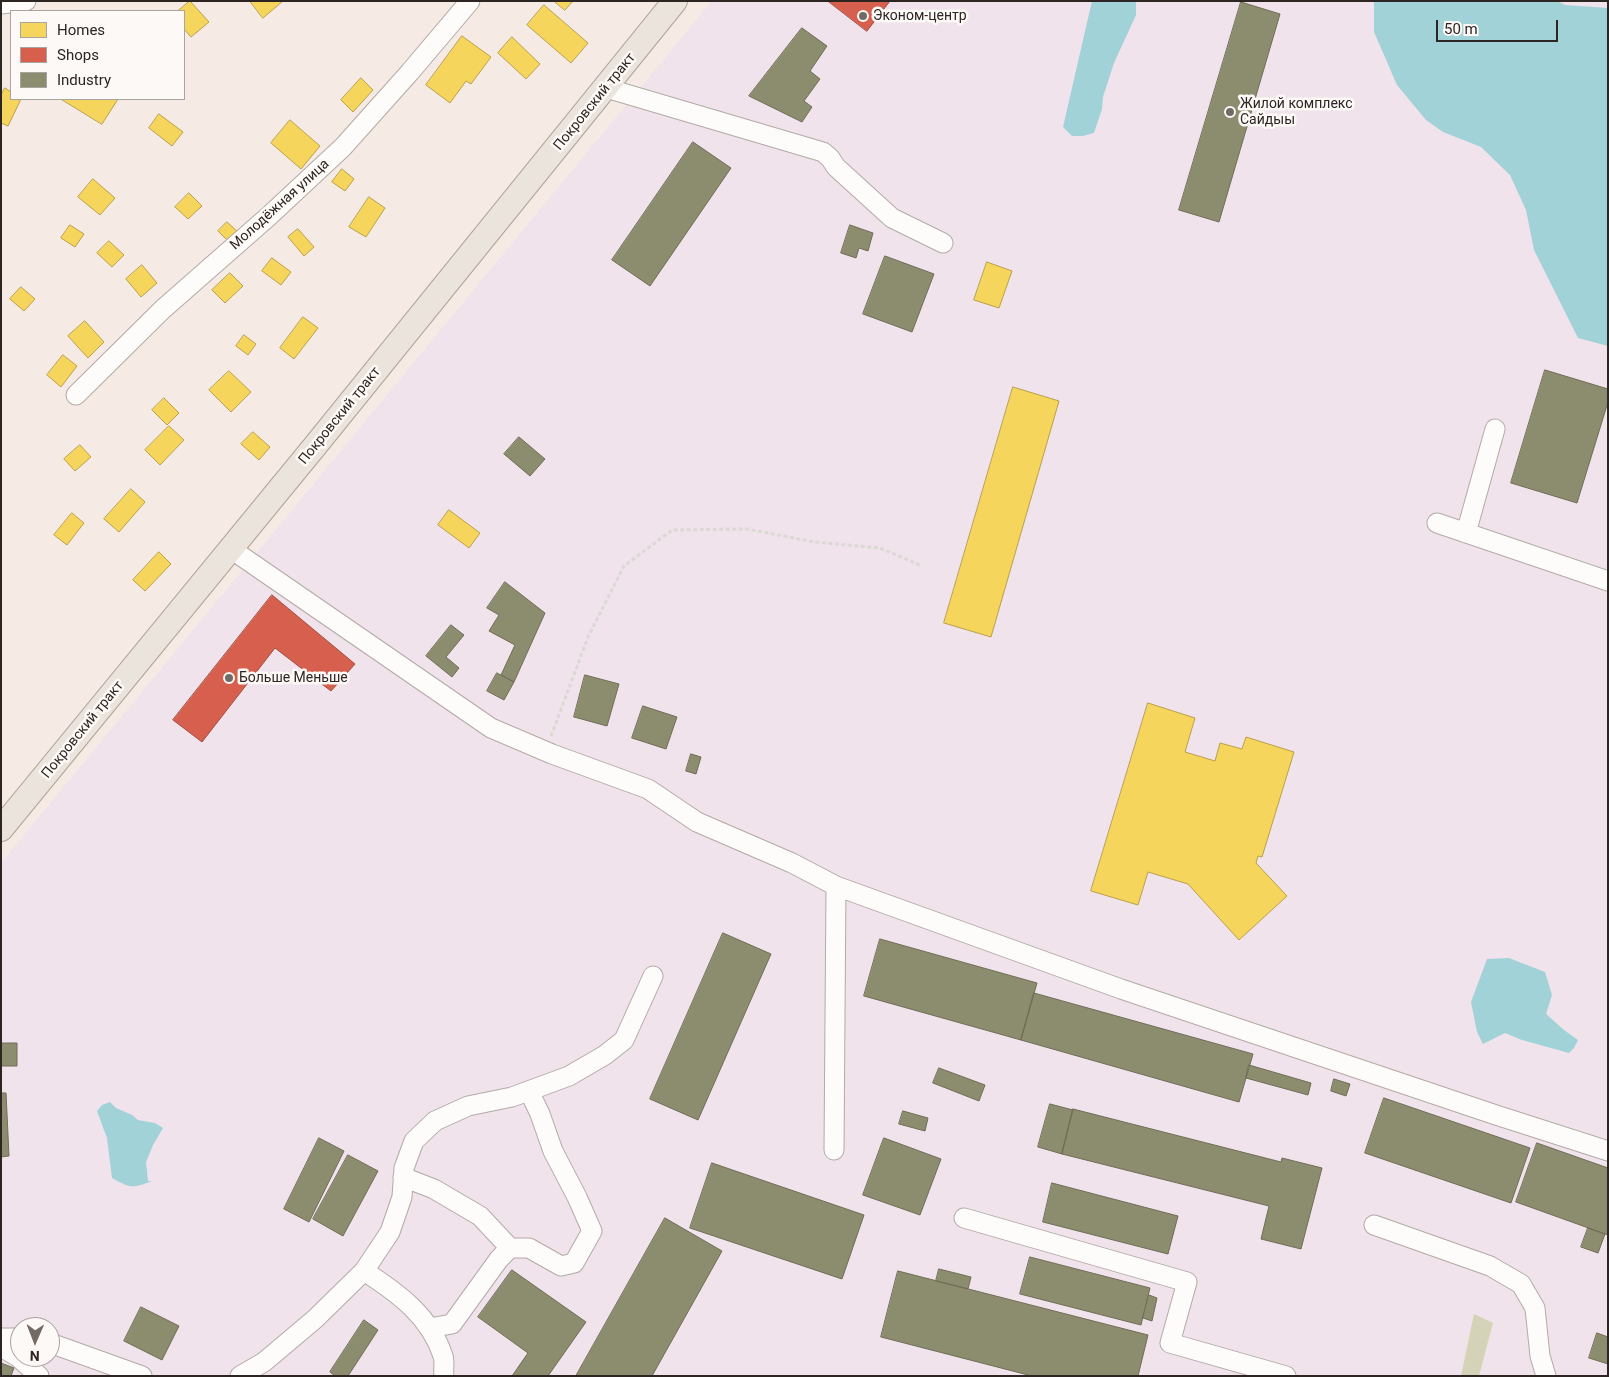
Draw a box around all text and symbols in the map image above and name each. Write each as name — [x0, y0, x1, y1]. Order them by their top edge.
place label: Эконом-центр — [873, 8, 967, 24]
legend — [10, 10, 185, 100]
marker: Эконом-центр — [857, 10, 869, 22]
scale bar — [1439, 10, 1562, 42]
text: 50 m — [1444, 20, 1478, 38]
text: Homes — [57, 21, 105, 39]
text: Shops — [57, 46, 99, 64]
street label: Покровский тракт — [551, 50, 639, 154]
text: Industry — [57, 71, 111, 89]
place label: Жилой комплекс Сайдыы — [1240, 96, 1353, 128]
marker: Жилой комплекс Сайдыы — [1224, 106, 1236, 118]
street label: Молодёжная улица — [227, 156, 333, 254]
street label: Покровский тракт — [296, 364, 384, 468]
place label: Больше Меньше — [239, 670, 348, 686]
marker: Больше Меньше — [223, 672, 235, 684]
street label: Покровский тракт — [39, 678, 127, 782]
north arrow — [10, 1317, 60, 1367]
text: N — [30, 1348, 40, 1364]

